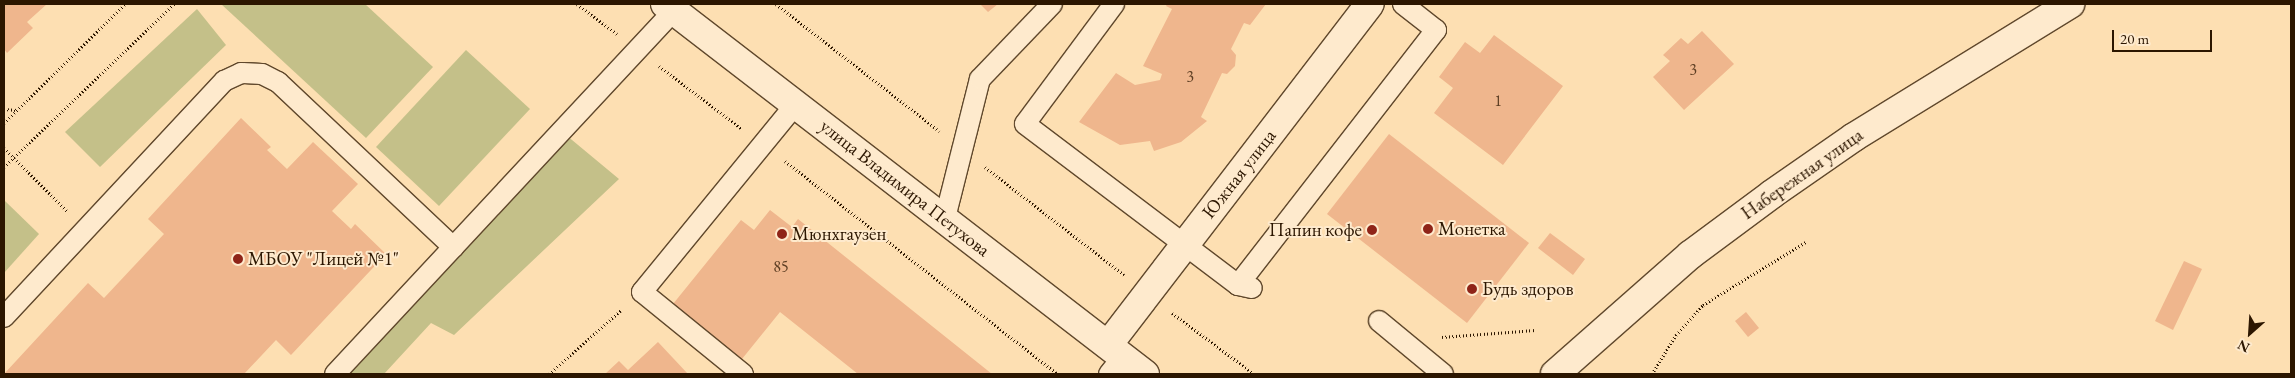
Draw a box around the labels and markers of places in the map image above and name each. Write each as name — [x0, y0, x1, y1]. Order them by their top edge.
place label: Монетка — [1438, 218, 1506, 240]
place label: Папин кофе — [1269, 219, 1362, 241]
place label: Мюнхгаузен — [792, 223, 886, 245]
marker: Монетка — [1422, 223, 1434, 235]
marker: Папин кофе — [1366, 224, 1378, 236]
marker: Мюнхгаузен — [776, 228, 788, 240]
place label: МБОУ "Лицей №1" — [248, 248, 399, 270]
marker: МБОУ "Лицей №1" — [232, 253, 244, 265]
place label: Будь здоров — [1482, 278, 1573, 300]
marker: Будь здоров — [1466, 283, 1478, 295]

